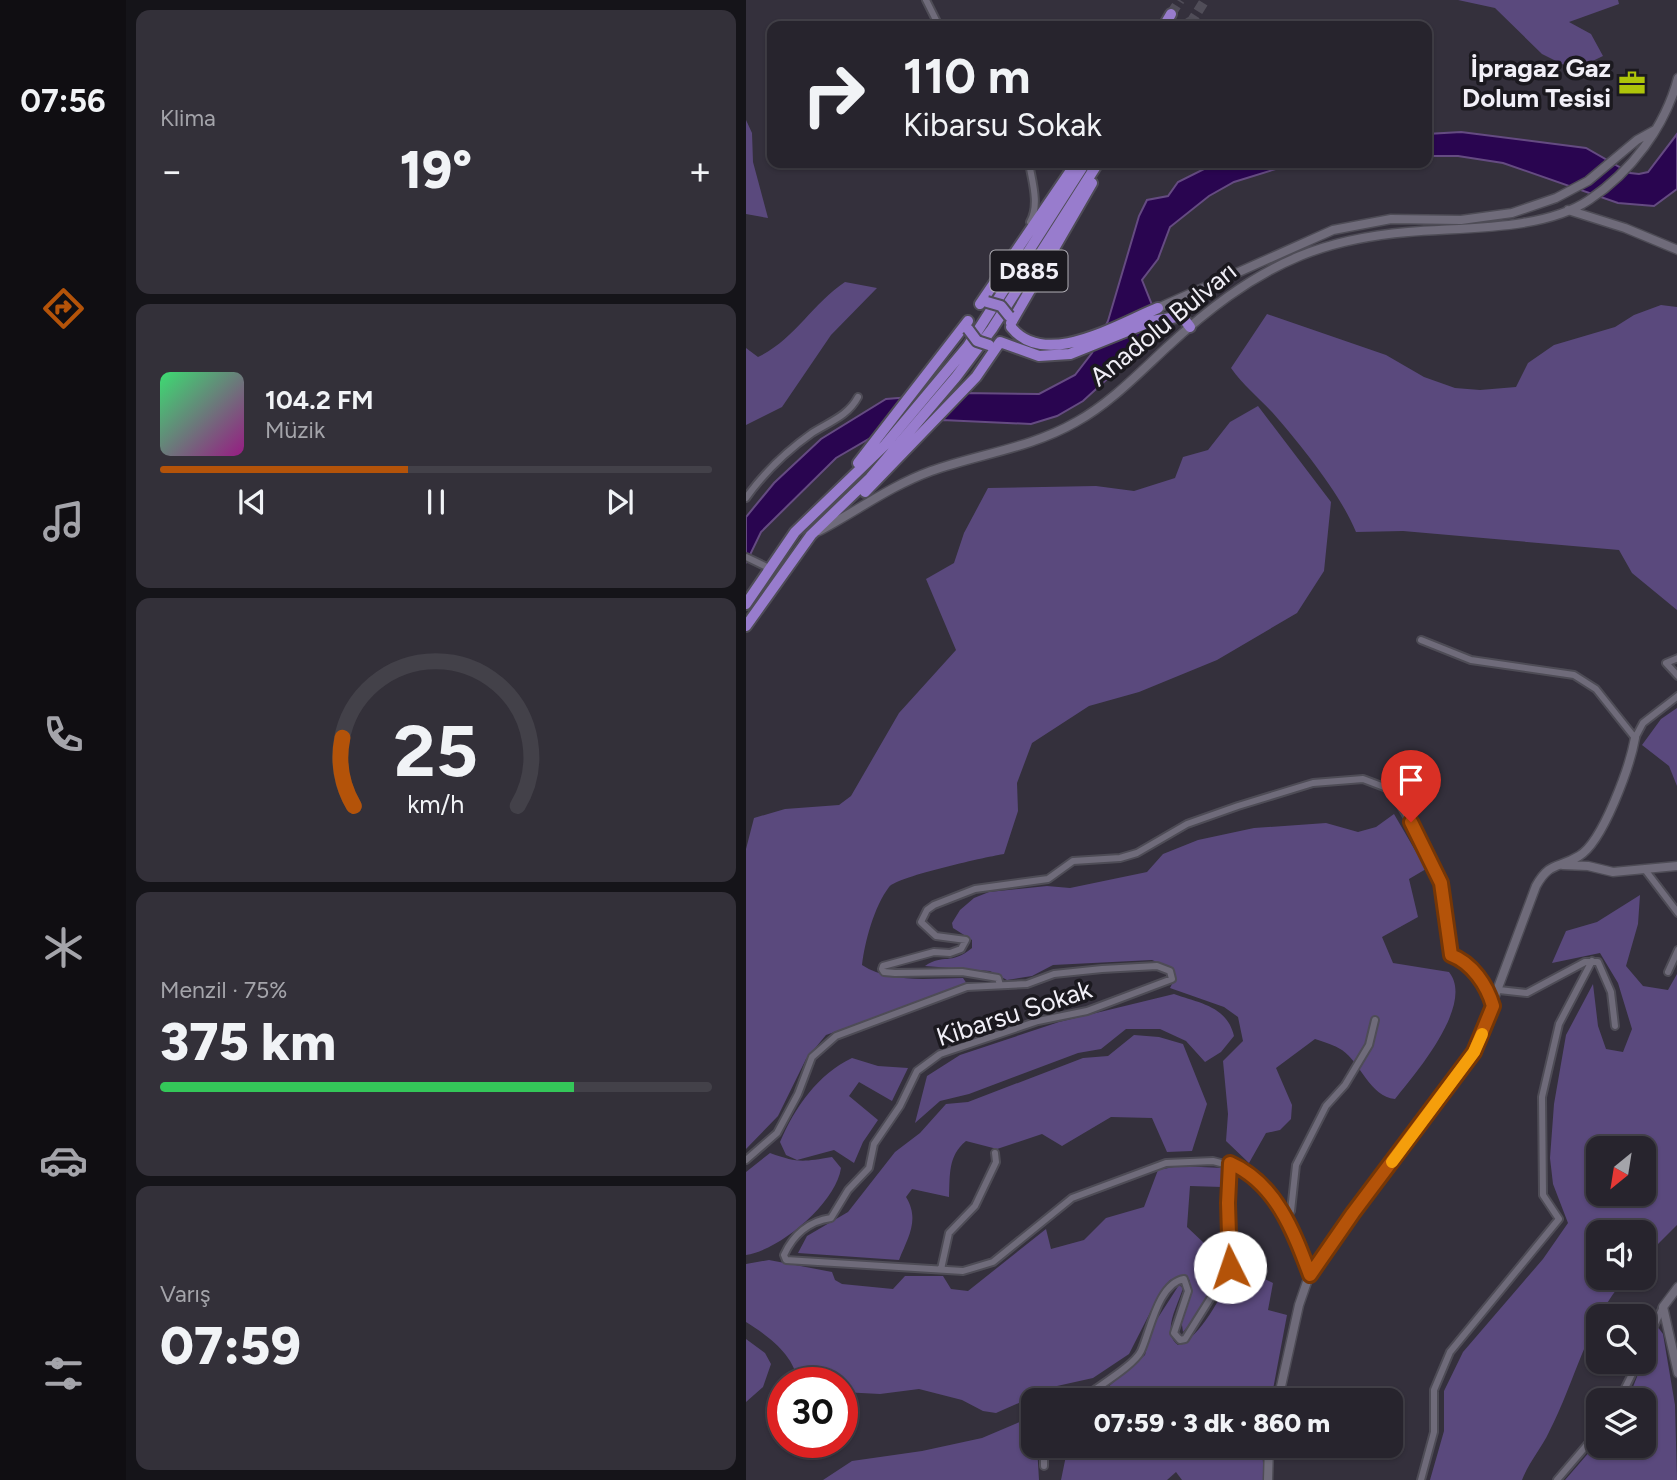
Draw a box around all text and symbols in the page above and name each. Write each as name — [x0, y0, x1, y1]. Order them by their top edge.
text: 110 m — [903, 46, 1031, 105]
icon: right — [788, 49, 879, 140]
place label: İpragaz Gaz Dolum Tesisi — [1462, 52, 1611, 114]
office icon: İpragaz Gaz Dolum Tesisi — [1617, 68, 1647, 98]
text: 07:56 — [20, 82, 106, 120]
text: Klima — [160, 104, 216, 132]
text: Kibarsu Sokak — [903, 106, 1102, 144]
text: 19° — [400, 139, 472, 201]
text: − — [160, 148, 184, 194]
text: + — [688, 148, 712, 194]
road number: D885 — [990, 250, 1068, 292]
street label: Anadolu Bulvarı — [1083, 255, 1243, 393]
icon: directions — [39, 284, 88, 333]
text: 104.2 FM — [265, 384, 374, 416]
text: Müzik — [265, 416, 325, 444]
icon: previous — [233, 483, 271, 521]
icon: pause — [417, 483, 455, 521]
icon: next — [601, 483, 639, 521]
icon: music — [39, 497, 88, 546]
text: 25 — [394, 707, 478, 794]
icon: phone — [39, 710, 88, 759]
pin — [1381, 750, 1441, 822]
icon: arrive — [1392, 761, 1430, 799]
text: km/h — [407, 789, 465, 819]
icon: climate — [39, 923, 88, 972]
street label: Kibarsu Sokak — [932, 973, 1096, 1053]
text: Menzil · 75% — [160, 976, 287, 1004]
text: 375 km — [160, 1011, 336, 1073]
icon: car — [39, 1136, 88, 1185]
north arrow — [1586, 1136, 1656, 1206]
map controls — [1586, 1136, 1656, 1458]
button: sound — [1586, 1220, 1656, 1290]
position arrow — [1193, 1230, 1267, 1304]
text: Varış — [160, 1280, 211, 1308]
button: search — [1586, 1304, 1656, 1374]
text: 07:59 — [160, 1315, 301, 1377]
icon: filters — [39, 1349, 88, 1398]
speed limit sign: 30 — [767, 1367, 858, 1458]
button: layers — [1586, 1388, 1656, 1458]
text: 07:59 · 3 dk · 860 m — [1094, 1407, 1330, 1439]

